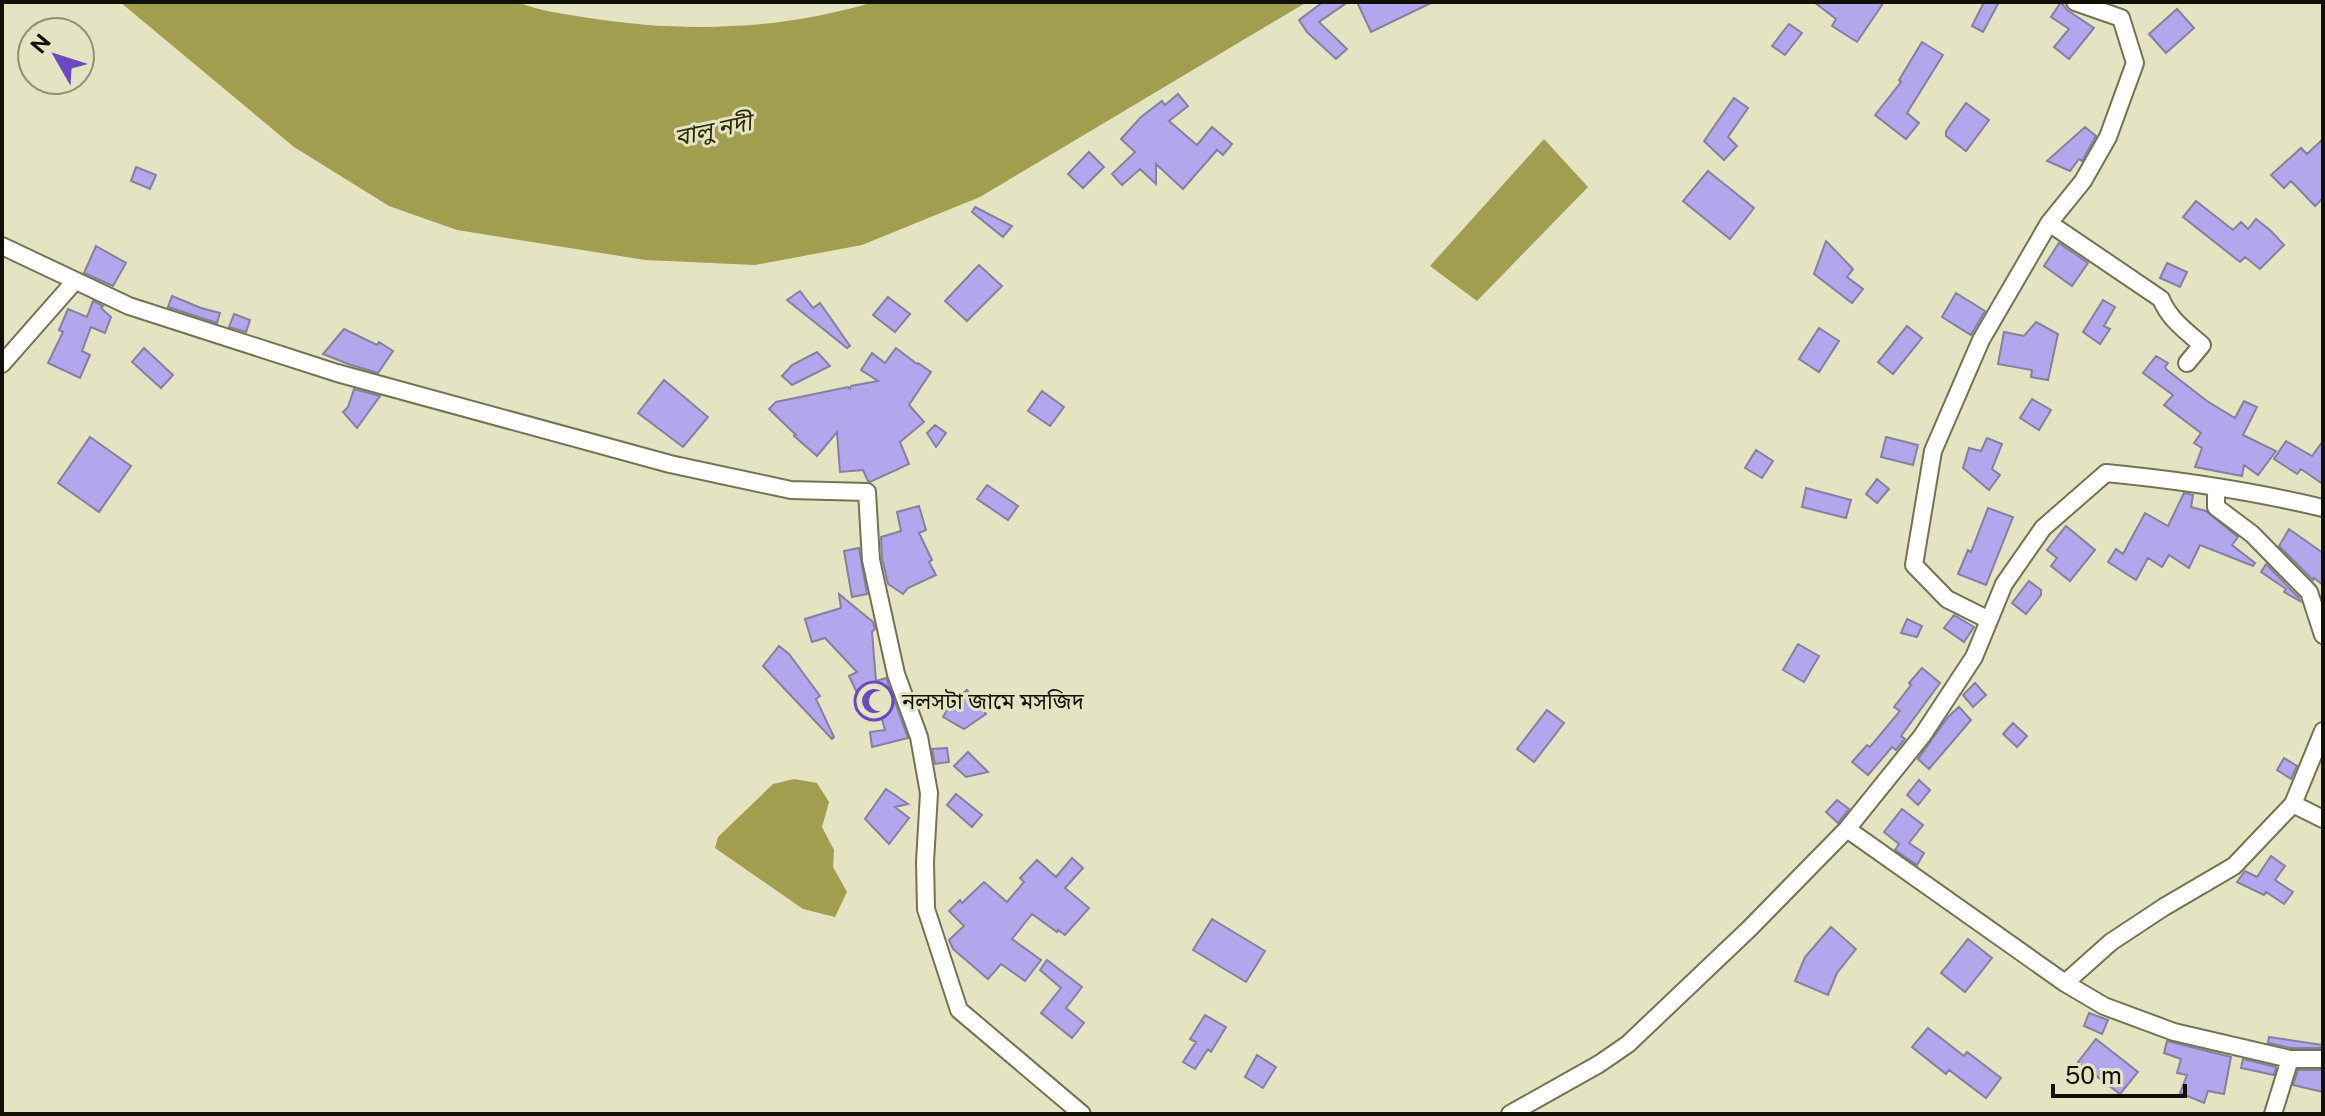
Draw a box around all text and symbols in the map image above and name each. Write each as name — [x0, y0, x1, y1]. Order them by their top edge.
north arrow — [16, 16, 96, 96]
text: N — [25, 29, 56, 58]
water label: বালু নদী — [672, 106, 759, 152]
mosque icon: নলসটা জামে মসজিদ — [853, 680, 895, 722]
place label: নলসটা জামে মসজিদ — [901, 688, 1085, 714]
scale bar — [2053, 1048, 2185, 1098]
text: 50 m — [2065, 1061, 2122, 1089]

